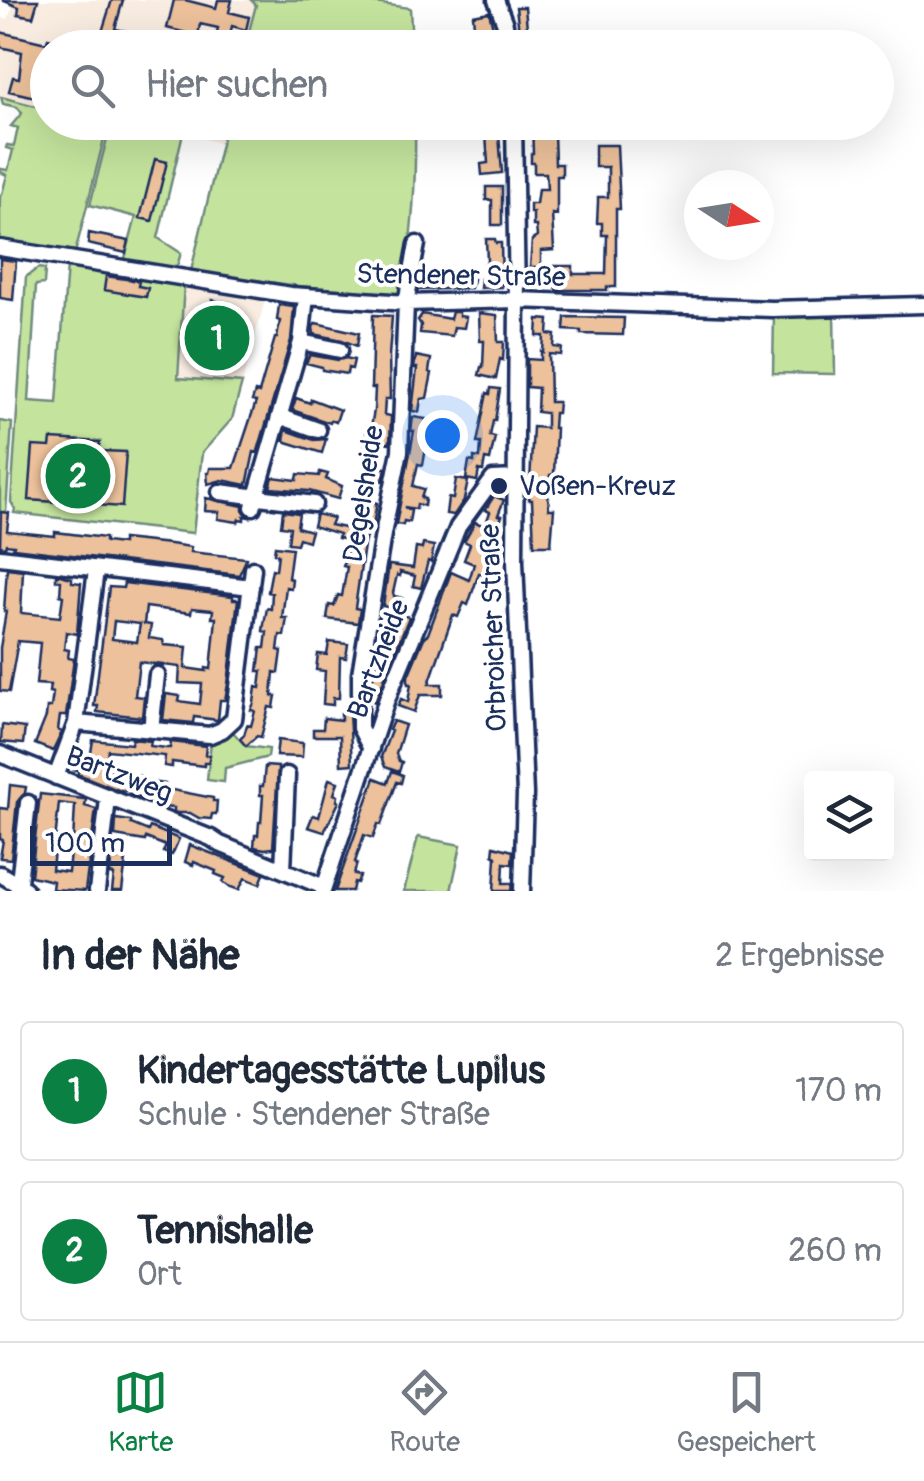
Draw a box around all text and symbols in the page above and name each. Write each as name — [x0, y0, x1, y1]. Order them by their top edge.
search box — [30, 30, 894, 140]
icon: search — [65, 58, 120, 113]
text: Hier suchen — [145, 61, 328, 109]
north arrow — [684, 170, 774, 260]
street label: Stendener Straße — [356, 257, 566, 295]
pin: 1 — [184, 300, 250, 376]
your location — [417, 410, 468, 461]
street label: Degelsheide — [336, 423, 392, 565]
pin: 2 — [46, 438, 110, 514]
place label: Voßen-Kreuz — [519, 469, 676, 504]
marker: Voßen-Kreuz — [488, 475, 510, 497]
street label: Orbroicher Straße — [473, 523, 515, 733]
street label: Bartzheide — [340, 594, 418, 723]
street label: Bartzweg — [61, 739, 177, 811]
map controls — [804, 771, 894, 861]
button: layers — [804, 771, 894, 861]
scale bar — [30, 821, 172, 866]
text: 100 m — [45, 826, 125, 861]
text: In der Nähe — [40, 930, 239, 982]
text: 2 Ergebnisse — [715, 936, 884, 976]
text: Kindertagesstätte Lupilus — [137, 1047, 545, 1095]
text: 1 — [68, 1071, 81, 1111]
text: 170 m — [795, 1071, 882, 1111]
text: Schule · Stendener Straße — [137, 1095, 490, 1135]
text: Tennishalle — [137, 1207, 313, 1255]
text: 2 — [66, 1231, 83, 1271]
text: 260 m — [788, 1231, 882, 1271]
text: Ort — [137, 1255, 182, 1295]
tab: Karte — [108, 1365, 173, 1460]
tab: Route — [390, 1365, 460, 1460]
tab: Gespeichert — [676, 1365, 816, 1460]

